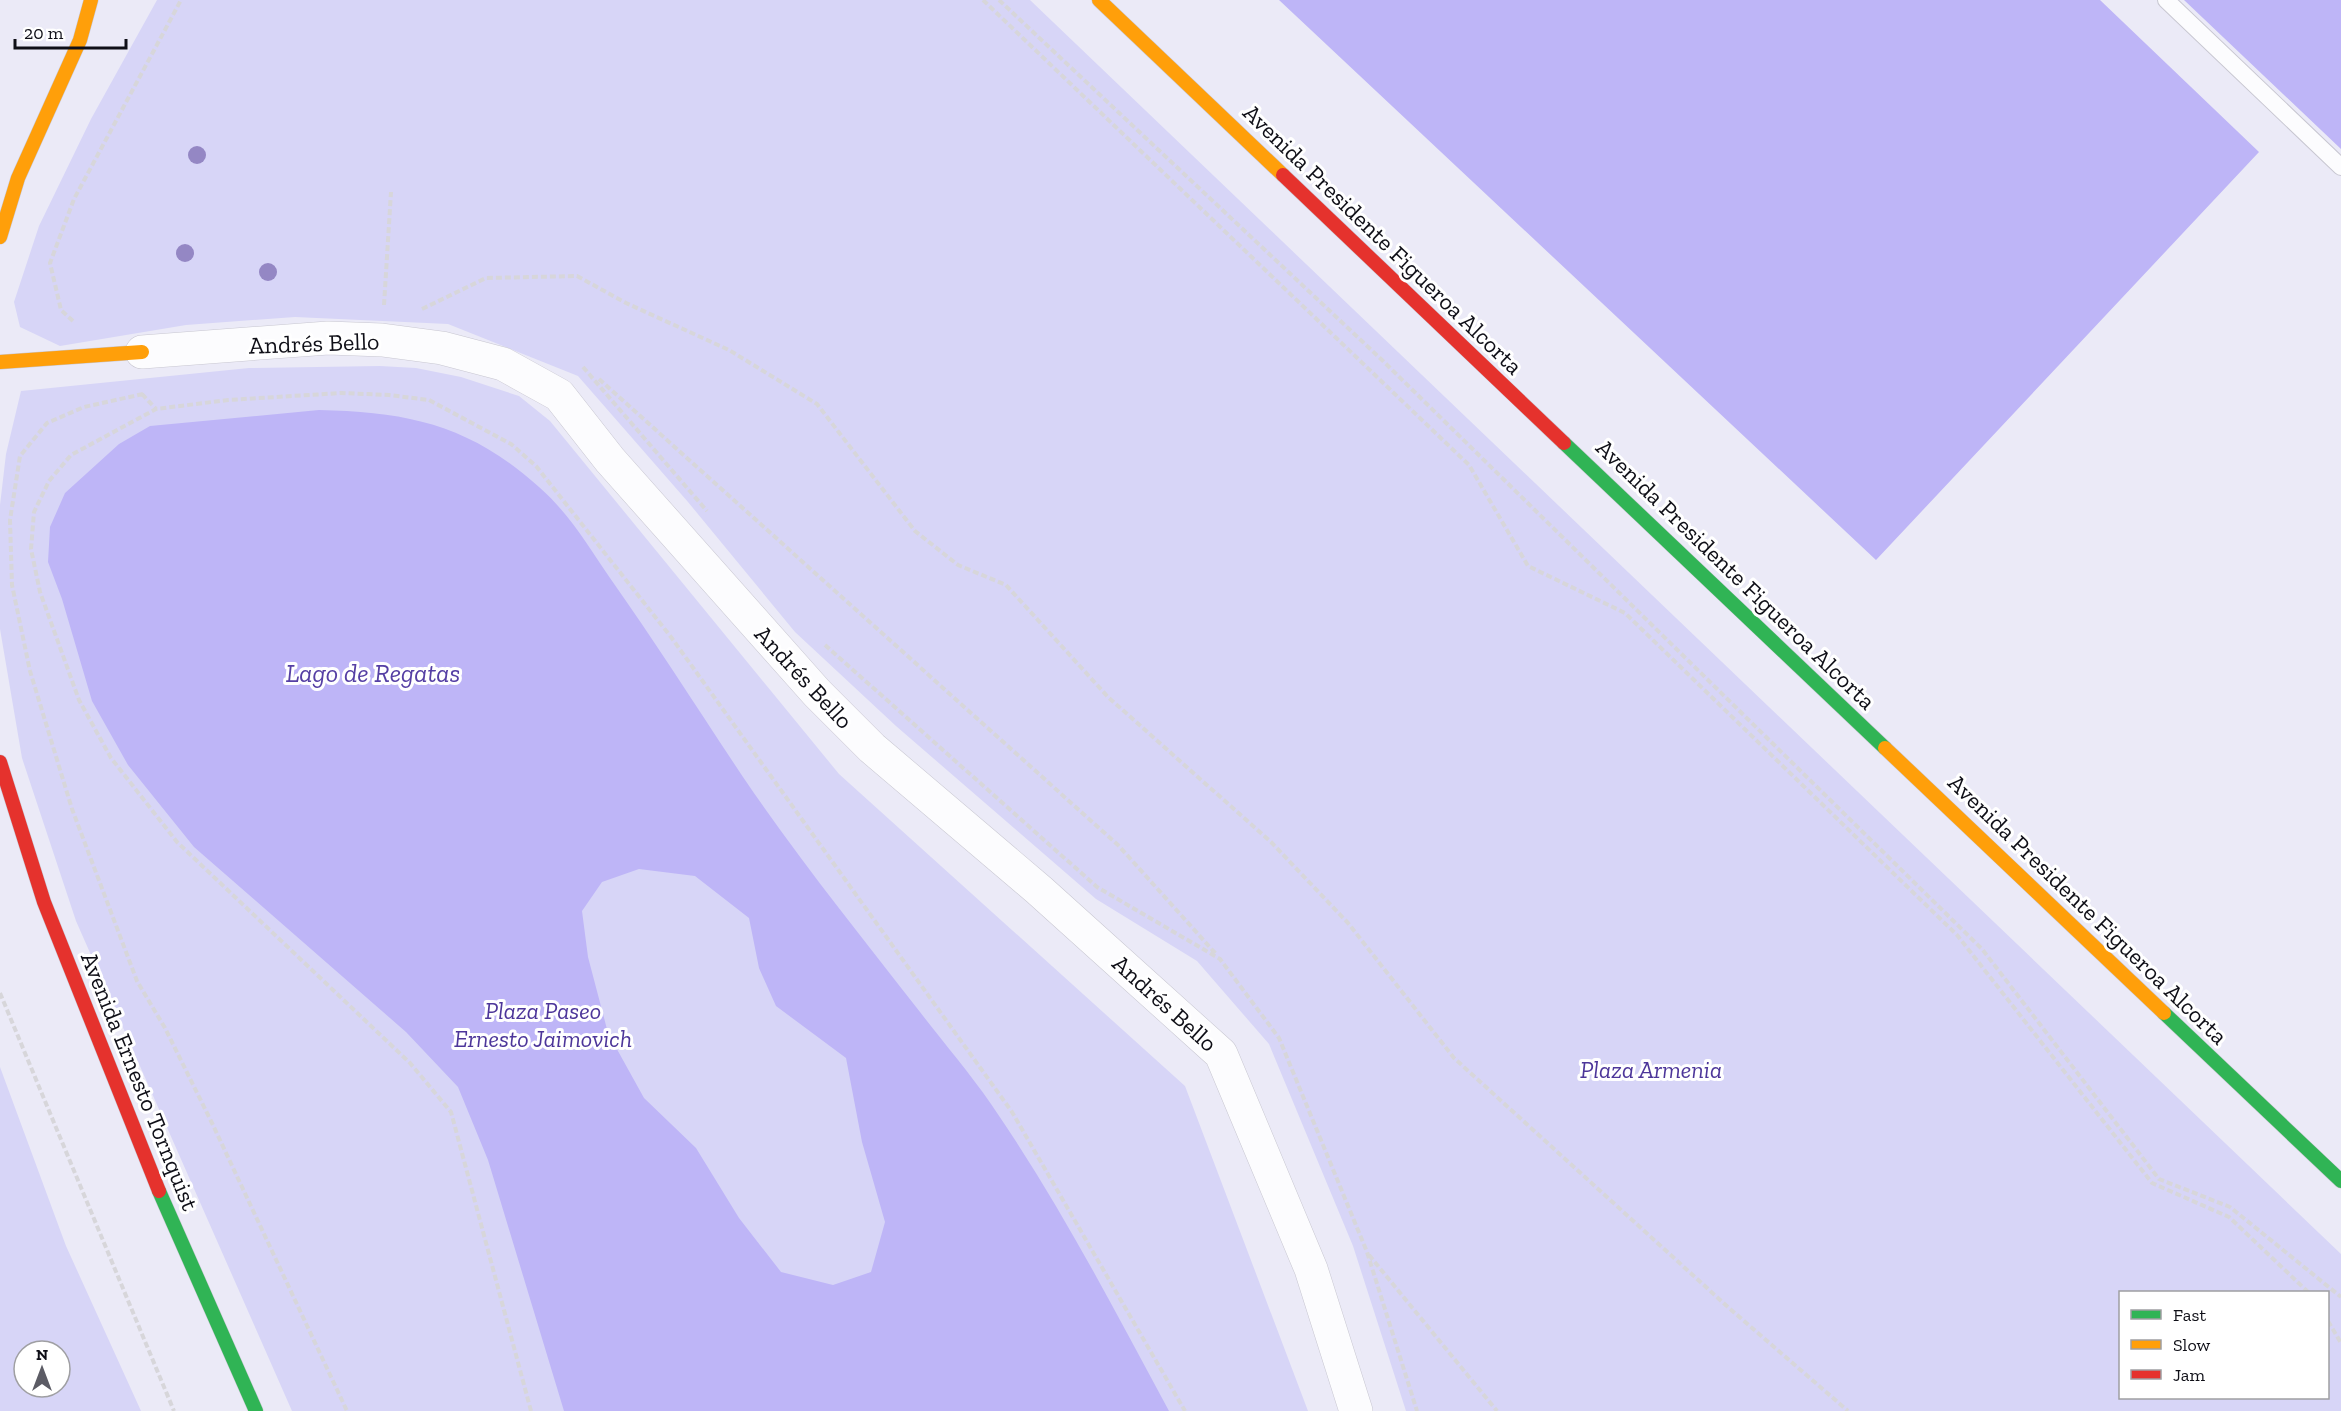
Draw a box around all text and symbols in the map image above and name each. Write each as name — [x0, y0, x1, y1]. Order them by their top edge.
scale bar — [15, 12, 126, 50]
text: 20 m — [24, 22, 64, 44]
street label: Avenida Presidente Figueroa Alcorta — [1237, 98, 1529, 381]
street label: Andrés Bello — [248, 326, 380, 360]
street label: Avenida Presidente Figueroa Alcorta — [1590, 433, 1882, 716]
street label: Andrés Bello — [749, 619, 859, 735]
water label: Lago de Regatas — [286, 657, 460, 689]
street label: Avenida Presidente Figueroa Alcorta — [1942, 768, 2234, 1051]
street label: Avenida Ernesto Tornquist — [75, 948, 205, 1215]
street label: Andrés Bello — [1107, 949, 1223, 1057]
park label: Plaza Paseo Ernesto Jaimovich — [454, 996, 632, 1053]
park label: Plaza Armenia — [1580, 1055, 1722, 1084]
legend — [2119, 1291, 2329, 1399]
text: Fast — [2173, 1304, 2206, 1326]
text: Slow — [2173, 1334, 2210, 1356]
north arrow — [12, 1339, 72, 1399]
text: N — [36, 1345, 48, 1364]
text: Jam — [2173, 1364, 2205, 1386]

